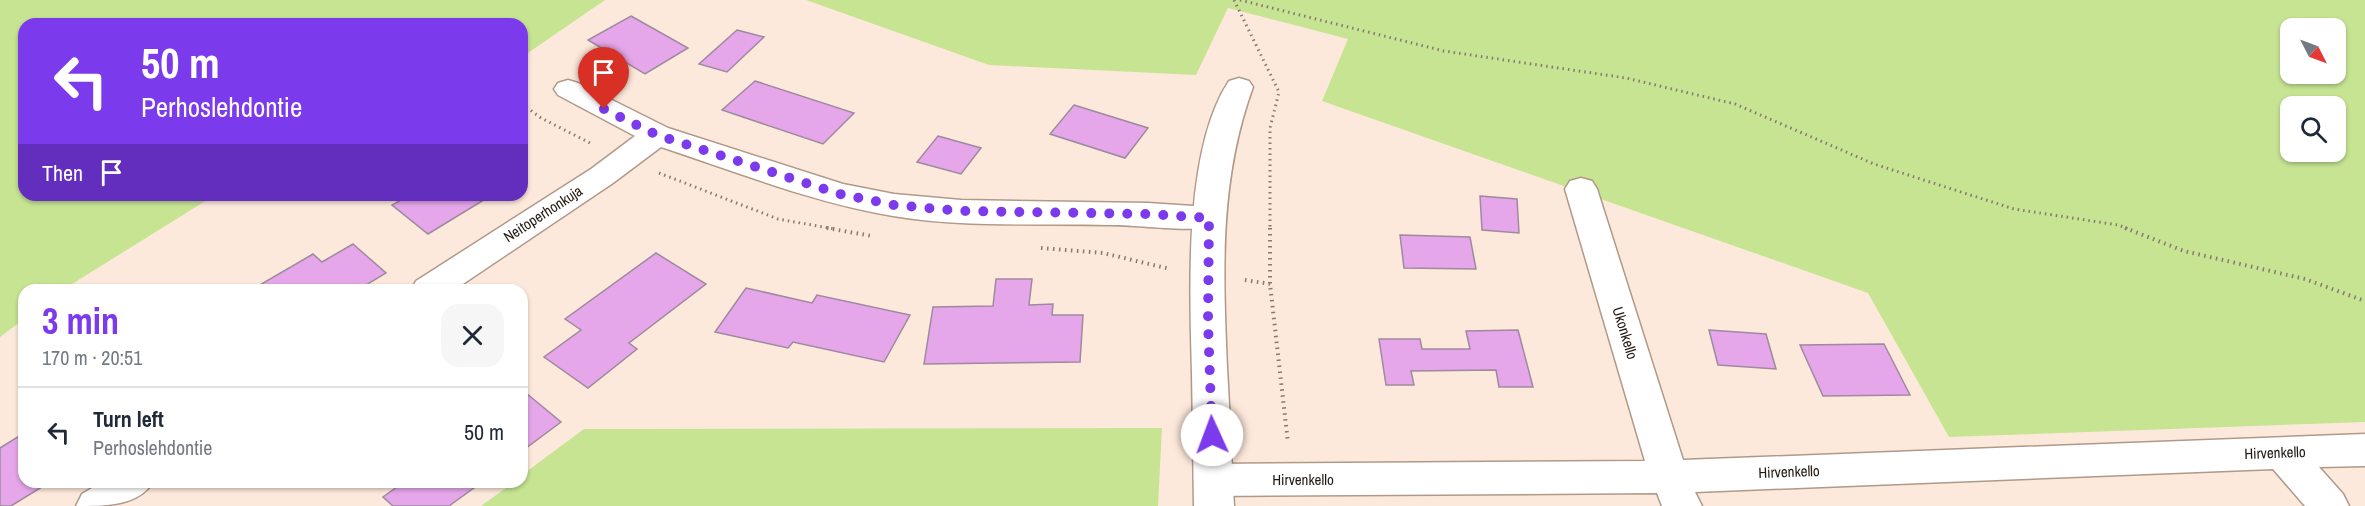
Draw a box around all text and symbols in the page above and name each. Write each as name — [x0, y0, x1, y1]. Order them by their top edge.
north arrow — [2280, 18, 2346, 84]
map controls — [2280, 18, 2346, 162]
text: 50 m — [141, 35, 220, 91]
icon: left — [42, 42, 120, 120]
pin — [578, 47, 629, 109]
icon: arrive — [587, 56, 620, 89]
text: Perhoslehdontie — [141, 89, 302, 125]
button: search — [2280, 96, 2346, 162]
icon: arrive — [95, 156, 128, 189]
text: Then — [42, 158, 83, 188]
street label: Neitoperhonkuja — [499, 180, 586, 247]
text: 3 min — [42, 297, 119, 345]
button: close — [441, 304, 504, 367]
street label: Ukonkello — [1608, 304, 1643, 362]
text: 170 m · 20:51 — [42, 344, 142, 371]
position arrow — [1180, 403, 1244, 467]
text: Turn left — [93, 404, 164, 434]
icon: left — [42, 416, 75, 449]
text: 50 m — [464, 417, 504, 447]
text: Perhoslehdontie — [93, 434, 212, 461]
street label: Hirvenkello — [2244, 441, 2306, 464]
street label: Hirvenkello — [1758, 460, 1820, 483]
street label: Hirvenkello — [1272, 469, 1334, 490]

